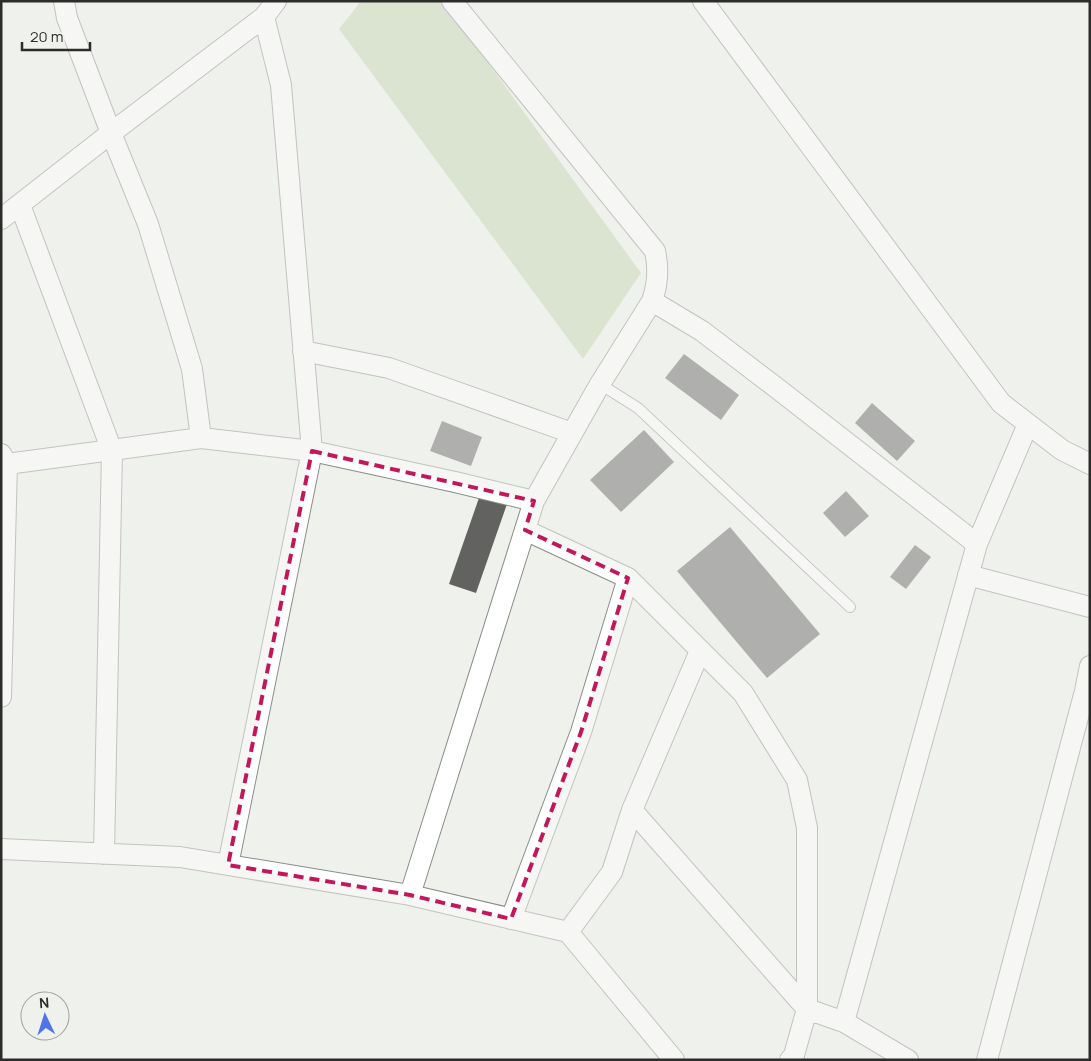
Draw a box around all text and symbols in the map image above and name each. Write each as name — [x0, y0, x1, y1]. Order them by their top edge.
scale bar — [22, 20, 90, 52]
text: 20 m — [30, 26, 63, 47]
north arrow — [20, 991, 70, 1041]
text: N — [38, 993, 50, 1012]

